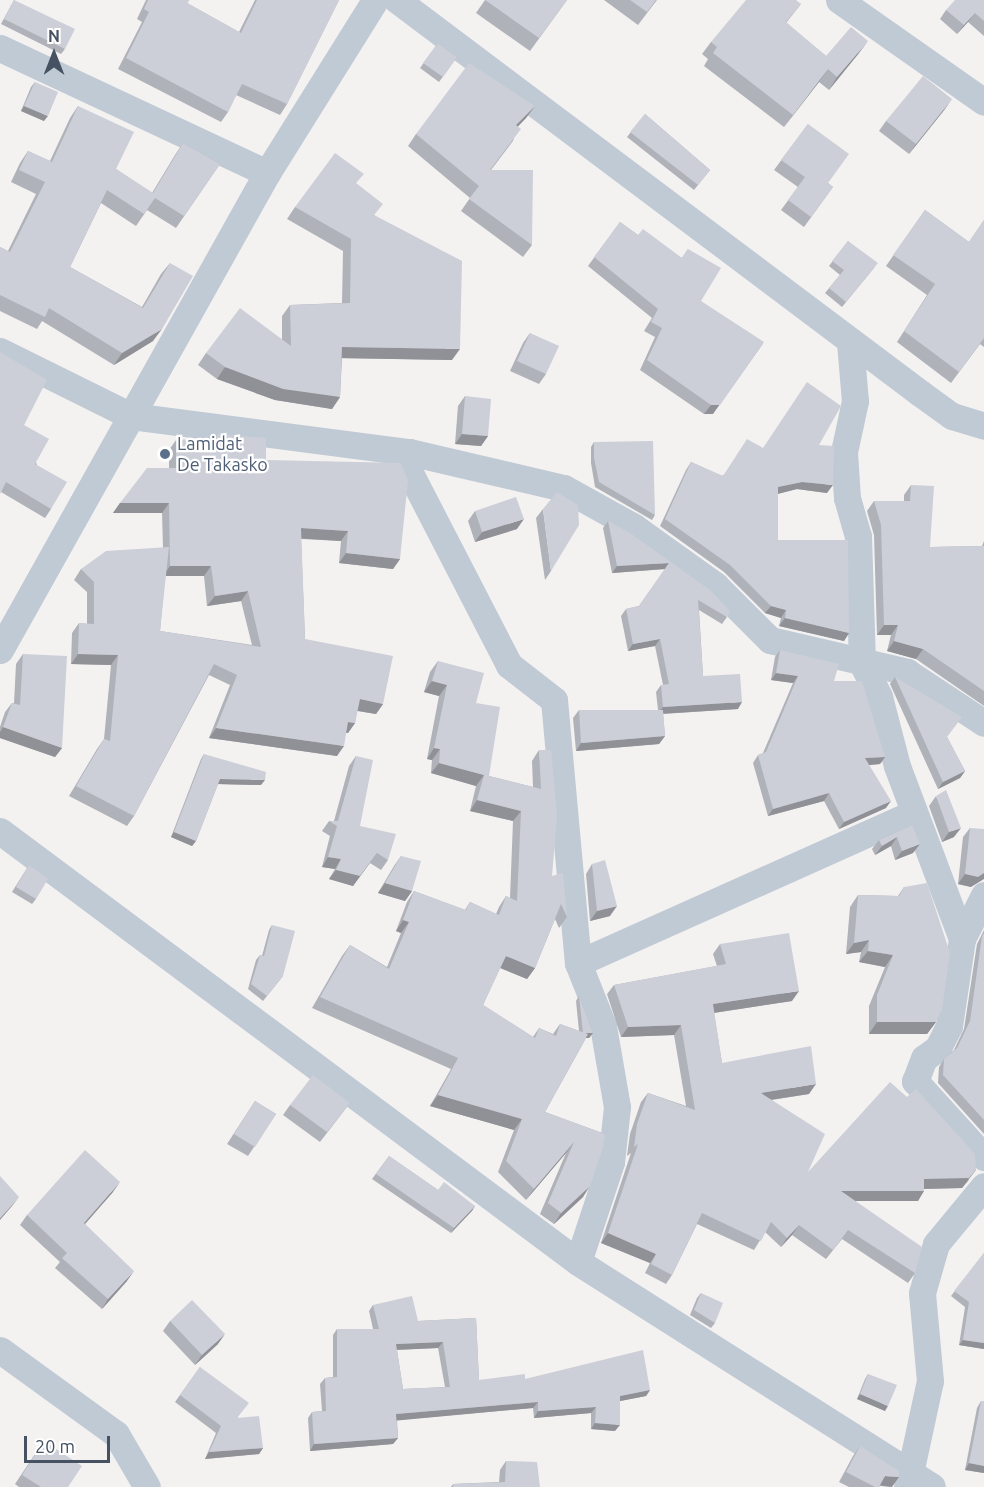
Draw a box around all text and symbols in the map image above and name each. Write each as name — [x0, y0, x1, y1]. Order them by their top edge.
north arrow — [24, 24, 84, 84]
text: N — [48, 27, 60, 45]
place label: Lamidat De Takasko — [177, 433, 268, 476]
marker: Lamidat De Takasko — [158, 447, 172, 461]
scale bar — [27, 1424, 112, 1462]
text: 20 m — [35, 1436, 75, 1456]

